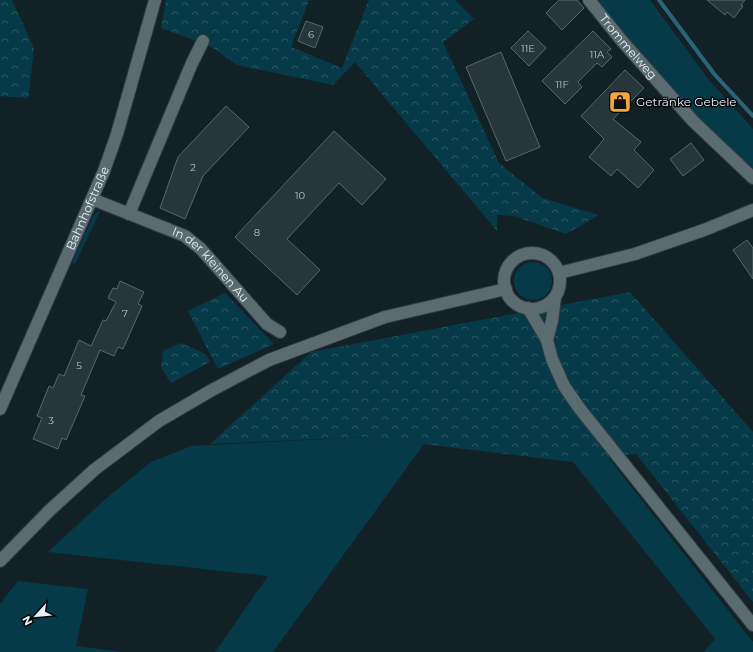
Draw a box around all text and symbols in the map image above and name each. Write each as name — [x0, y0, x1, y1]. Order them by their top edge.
street label: Trommelweg — [596, 11, 660, 82]
house number: 6 — [308, 28, 314, 41]
house number: 11E — [521, 42, 535, 55]
house number: 11A — [590, 48, 605, 61]
house number: 11F — [555, 78, 569, 91]
shop icon: Getränke Gebele — [607, 89, 633, 115]
place label: Getränke Gebele — [636, 94, 737, 109]
house number: 2 — [190, 161, 196, 174]
street label: Bahnhofstraße — [62, 165, 112, 252]
house number: 10 — [295, 189, 305, 202]
street label: In der kleinen Au — [170, 224, 252, 305]
house number: 8 — [254, 226, 260, 239]
house number: 7 — [122, 307, 128, 320]
house number: 5 — [76, 359, 82, 372]
house number: 3 — [48, 414, 54, 427]
north arrow — [16, 596, 56, 636]
text: N — [19, 613, 35, 628]

